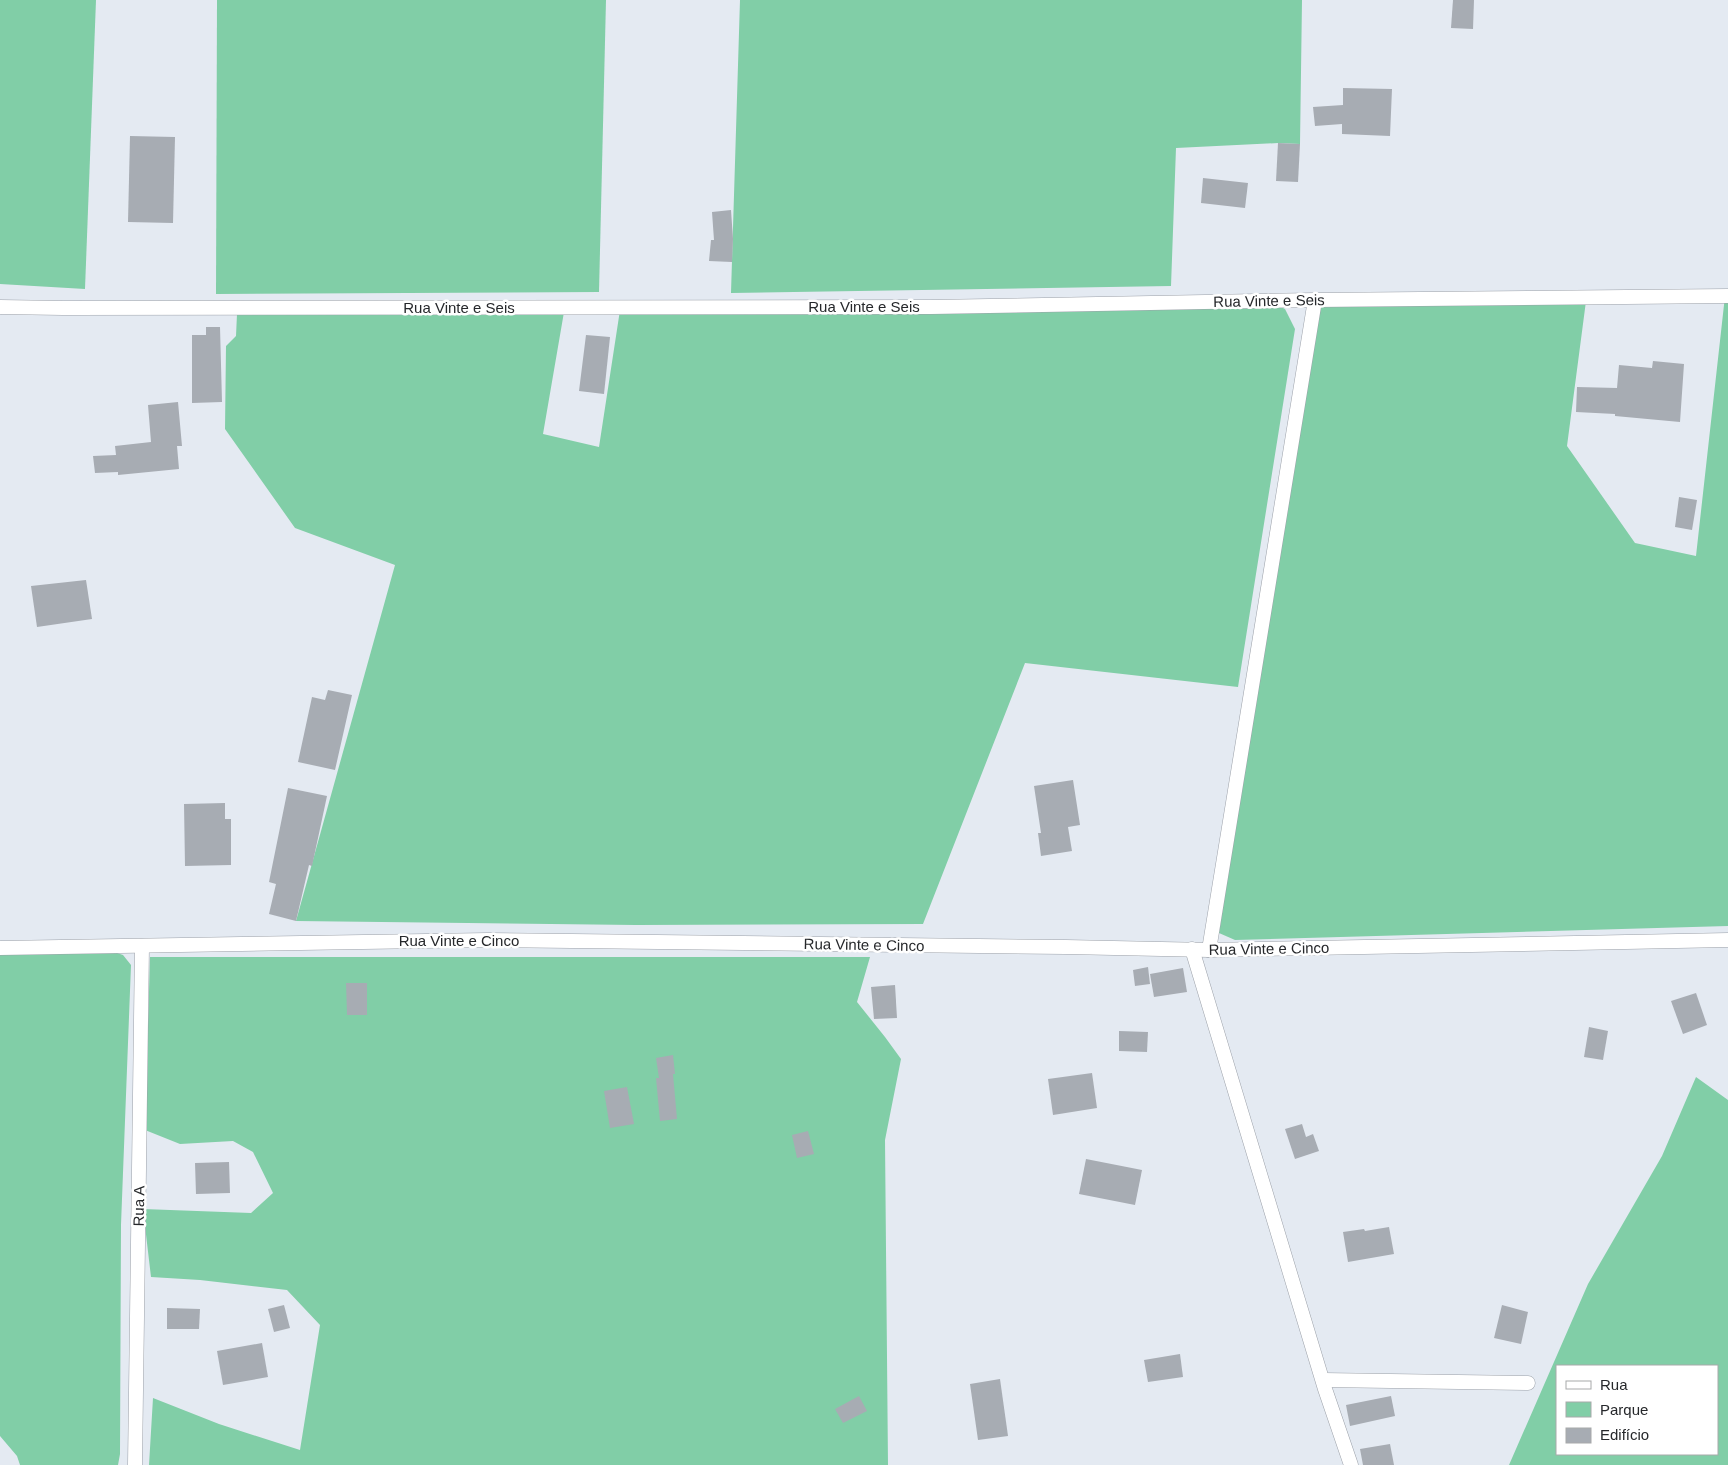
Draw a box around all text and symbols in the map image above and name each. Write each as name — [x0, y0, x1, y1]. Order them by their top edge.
street label: Rua Vinte e Seis — [1213, 291, 1325, 310]
street label: Rua Vinte e Seis — [808, 298, 920, 315]
street label: Rua Vinte e Seis — [403, 299, 515, 316]
street label: Rua Vinte e Cinco — [399, 932, 519, 949]
street label: Rua Vinte e Cinco — [804, 935, 924, 954]
street label: Rua Vinte e Cinco — [1209, 939, 1329, 958]
street label: Rua A — [130, 1185, 147, 1227]
legend — [1556, 1365, 1718, 1455]
text: Rua — [1600, 1376, 1628, 1393]
text: Parque — [1600, 1401, 1648, 1418]
text: Edifício — [1600, 1426, 1649, 1443]

